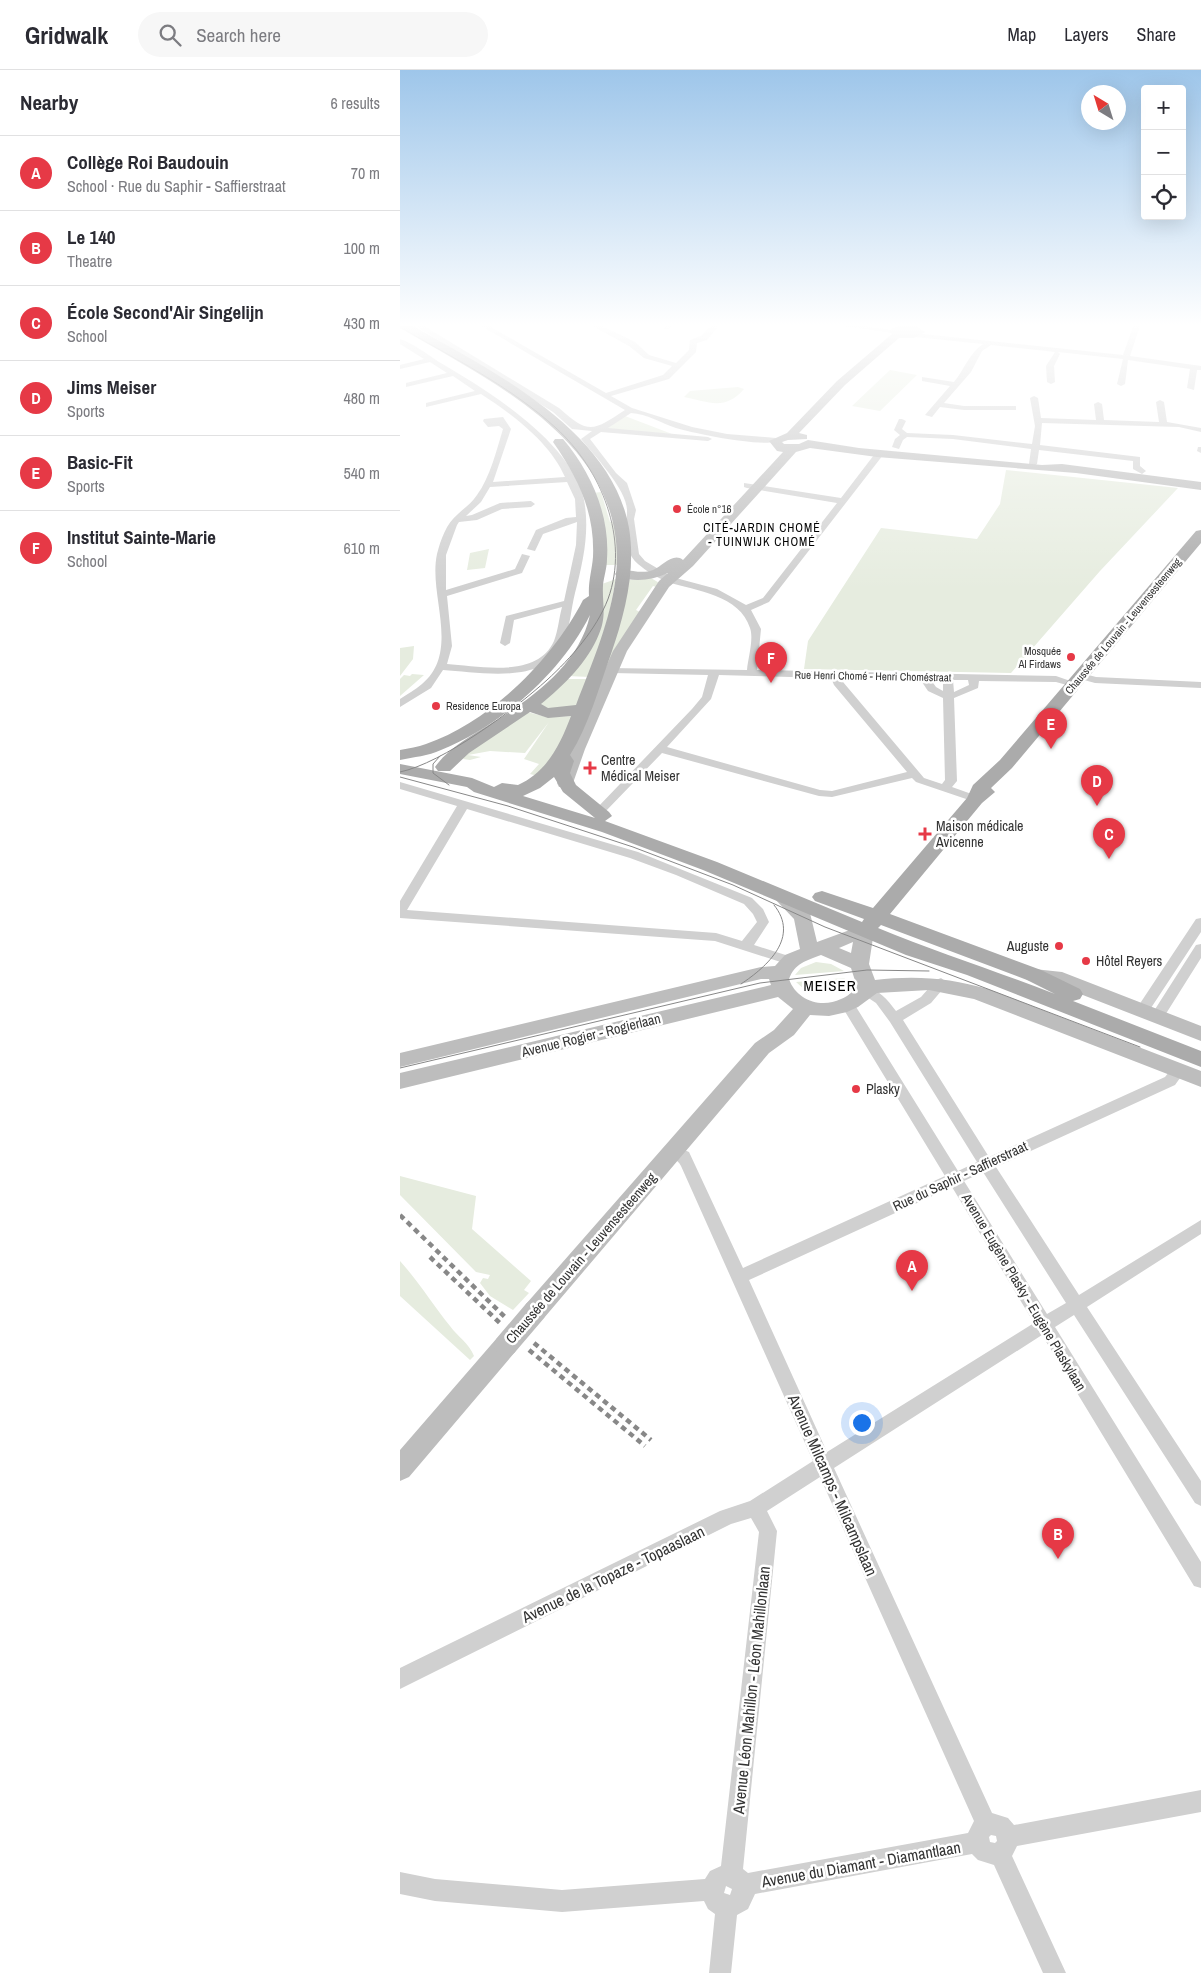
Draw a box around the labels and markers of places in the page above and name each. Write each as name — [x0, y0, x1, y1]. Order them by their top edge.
place label: École n°16 — [687, 502, 732, 516]
marker: École n°16 — [671, 503, 683, 515]
pin: F — [755, 642, 787, 683]
place label: Mosquée Al Firdaws — [1017, 644, 1061, 671]
marker: Mosquée Al Firdaws — [1065, 651, 1077, 663]
place label: Residence Europa — [446, 699, 521, 713]
marker: Residence Europa — [430, 700, 442, 712]
pin: E — [1035, 708, 1067, 749]
place label: Centre Médical Meiser — [601, 751, 680, 785]
marker: Centre Médical Meiser — [583, 761, 597, 775]
pin: D — [1081, 765, 1113, 806]
place label: Maison médicale Avicenne — [935, 817, 1023, 851]
pin: C — [1093, 818, 1125, 859]
marker: Maison médicale Avicenne — [918, 827, 932, 841]
place label: Auguste — [1006, 937, 1049, 955]
marker: Auguste — [1053, 940, 1065, 952]
place label: Hôtel Reyers — [1096, 952, 1163, 970]
marker: Hôtel Reyers — [1080, 955, 1092, 967]
place label: Plasky — [866, 1080, 900, 1098]
marker: Plasky — [850, 1083, 862, 1095]
pin: A — [896, 1250, 928, 1291]
pin: B — [1042, 1518, 1074, 1559]

